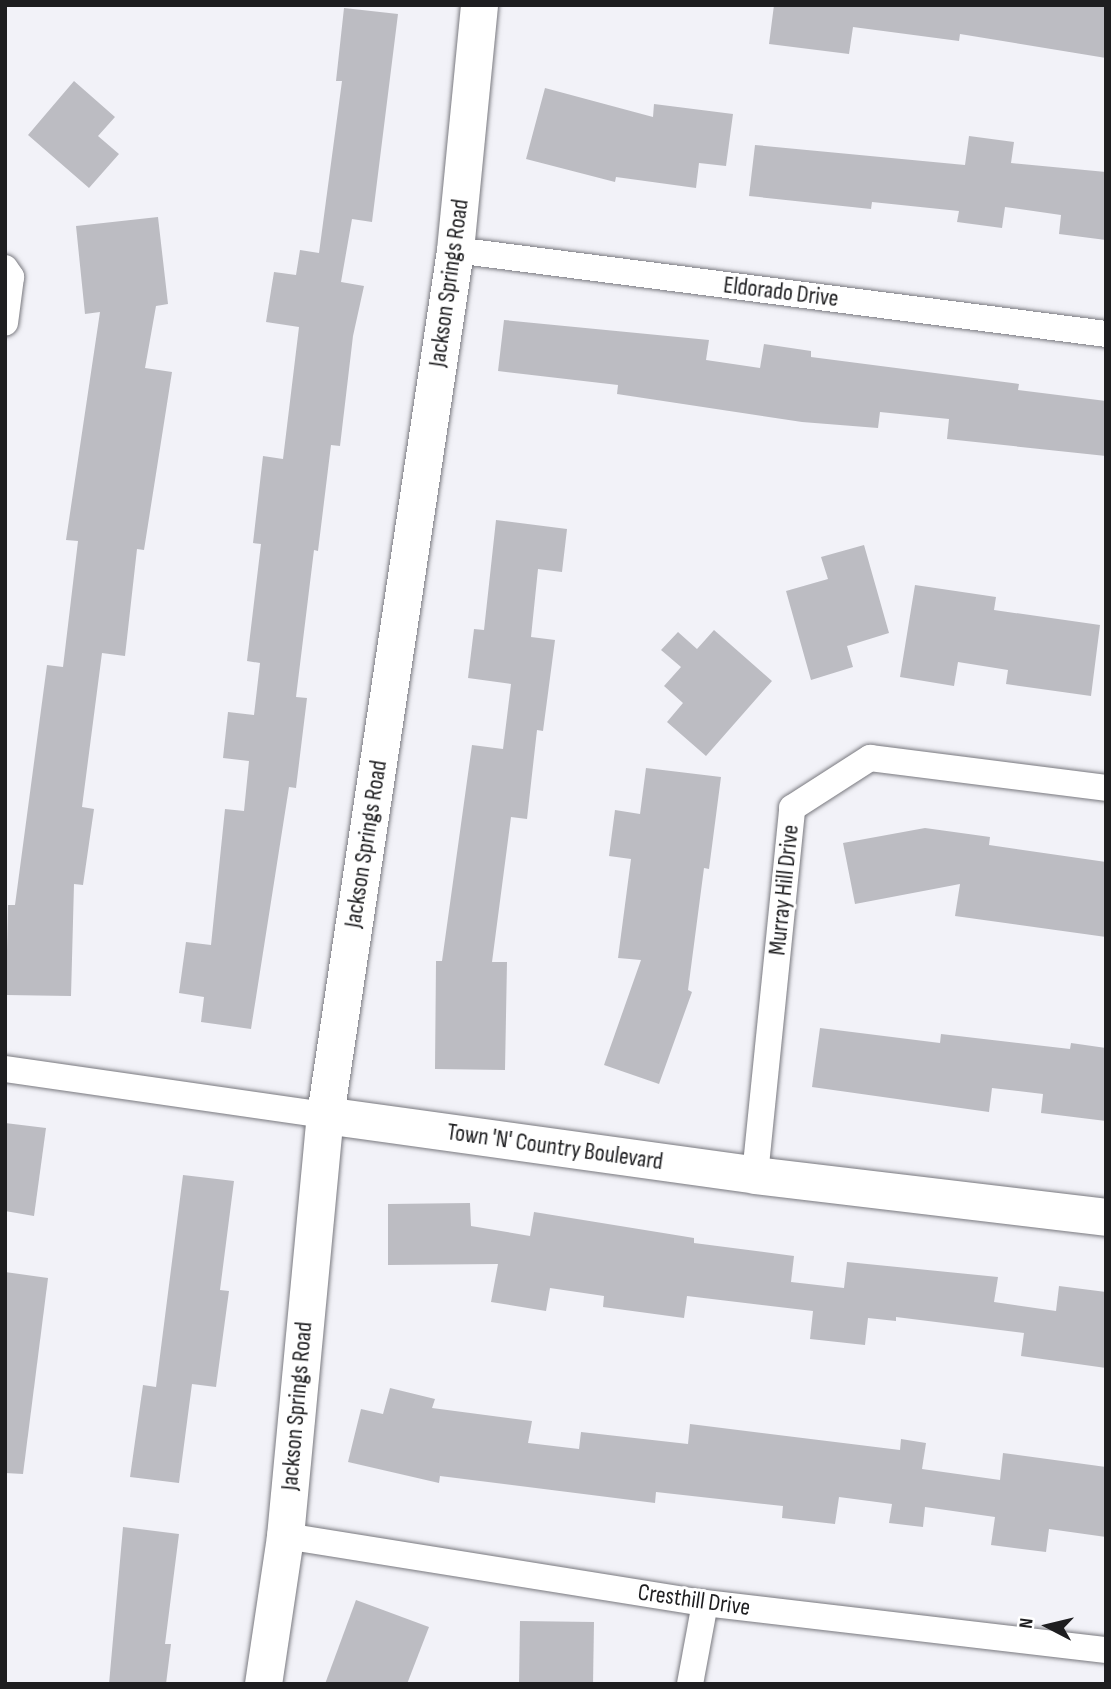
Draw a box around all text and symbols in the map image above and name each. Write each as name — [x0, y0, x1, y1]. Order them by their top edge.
street label: Jackson Springs Road — [423, 197, 475, 369]
street label: Eldorado Drive — [722, 271, 840, 313]
street label: Jackson Springs Road — [339, 758, 393, 930]
street label: Murray Hill Drive — [763, 823, 805, 957]
street label: Town 'N' Country Boulevard — [445, 1118, 665, 1176]
street label: Jackson Springs Road — [275, 1321, 319, 1491]
street label: Cresthill Drive — [636, 1578, 752, 1622]
north arrow — [1013, 1591, 1083, 1661]
text: N — [1015, 1617, 1039, 1630]

